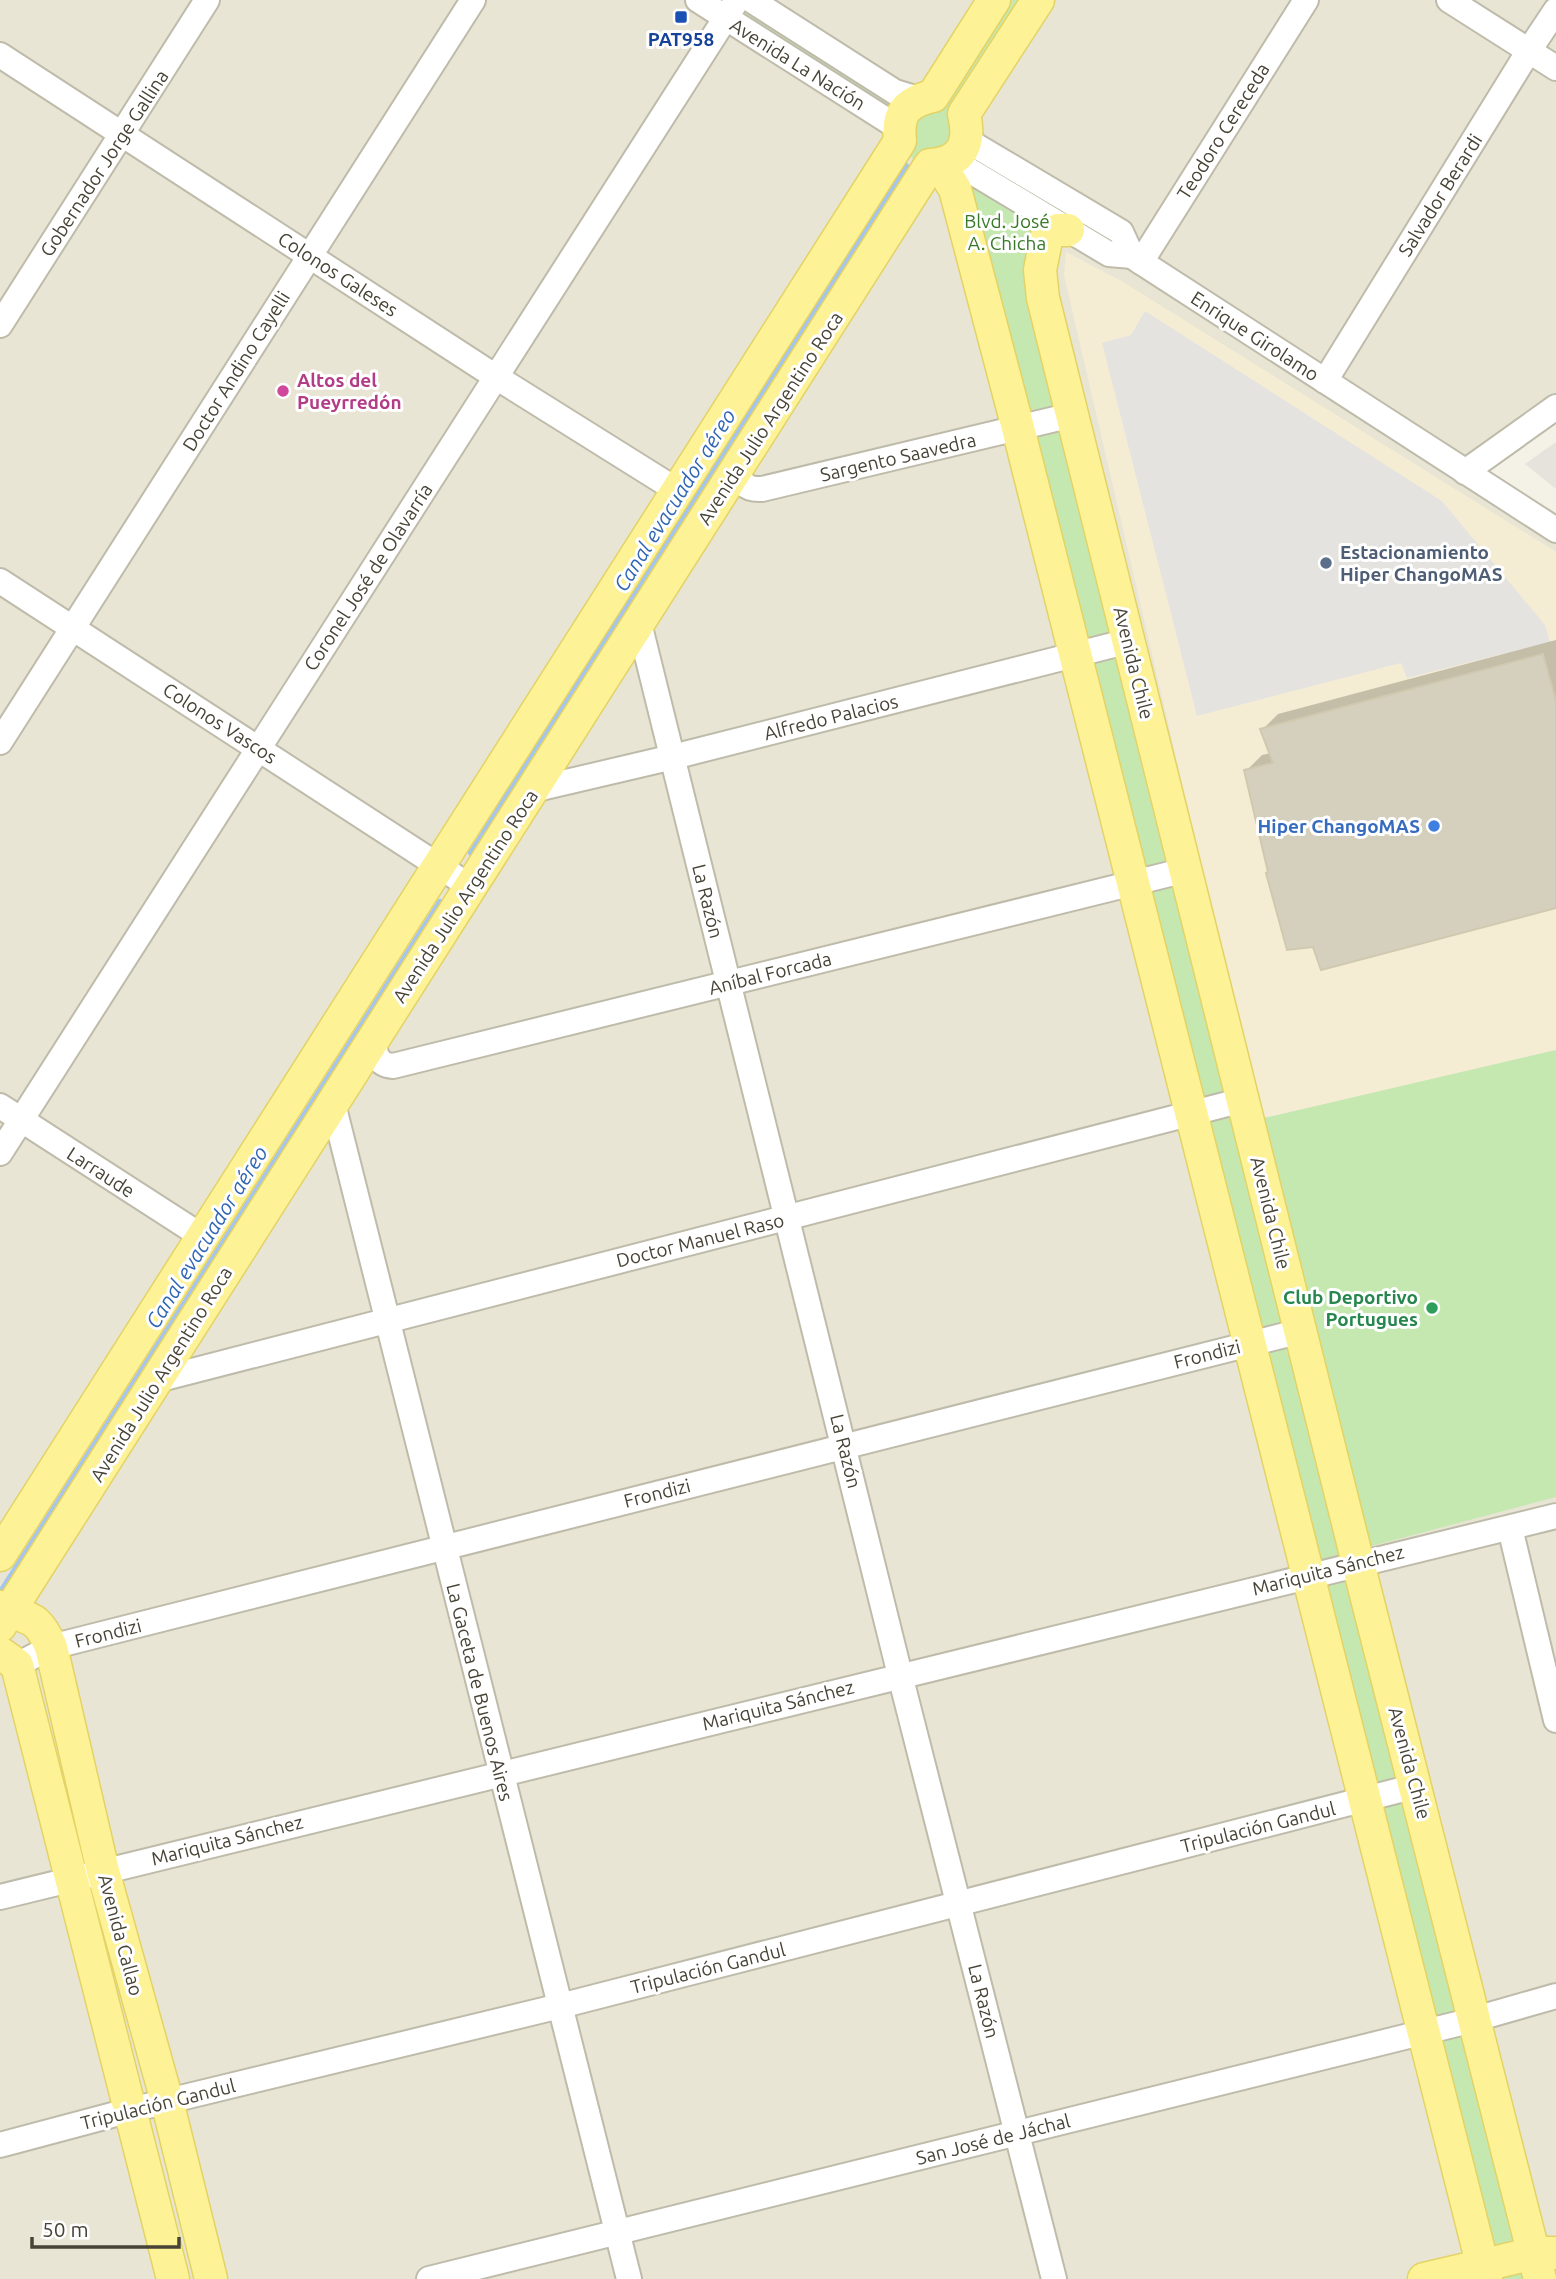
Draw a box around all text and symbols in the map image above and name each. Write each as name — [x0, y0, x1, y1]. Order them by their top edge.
marker: PAT958 — [673, 9, 689, 25]
street label: Avenida La Nación — [726, 14, 870, 114]
place label: PAT958 — [648, 28, 714, 50]
street label: Teodoro Cereceda — [1172, 59, 1274, 203]
street label: Gobernador Jorge Gallina — [35, 66, 173, 260]
street label: Salvador Berardi — [1394, 130, 1486, 260]
park label: Blvd. José A. Chicha — [964, 210, 1050, 254]
street label: Colonos Galeses — [274, 227, 402, 321]
street label: Enrique Girolamo — [1187, 286, 1323, 386]
street label: Doctor Andino Cayelli — [178, 287, 294, 455]
street label: Avenida Julio Argentino Roca — [693, 307, 847, 529]
place label: Altos del Pueyrredón — [297, 369, 402, 413]
marker: Altos del Pueyrredón — [275, 383, 291, 399]
water label: Canal evacuador aéreo — [608, 405, 740, 595]
street label: Sargento Saavedra — [818, 428, 978, 486]
street label: Coronel José de Olavarría — [299, 479, 437, 675]
place label: Estacionamiento Hiper ChangoMAS — [1340, 541, 1503, 585]
marker: Estacionamiento Hiper ChangoMAS — [1318, 555, 1334, 571]
street label: Avenida Chile — [1109, 604, 1159, 722]
street label: Colonos Vascos — [159, 678, 281, 768]
street label: Alfredo Palacios — [762, 690, 900, 744]
street label: Avenida Julio Argentino Roca — [388, 785, 542, 1007]
place label: Hiper ChangoMAS — [1258, 815, 1420, 837]
marker: Hiper ChangoMAS — [1426, 818, 1442, 834]
street label: La Razón — [688, 862, 728, 940]
street label: Aníbal Forcada — [706, 947, 834, 999]
street label: Larraude — [63, 1142, 139, 1202]
water label: Canal evacuador aéreo — [140, 1142, 272, 1332]
street label: Avenida Chile — [1246, 1154, 1296, 1272]
street label: Doctor Manuel Raso — [614, 1208, 786, 1272]
street label: Avenida Julio Argentino Roca — [86, 1262, 236, 1486]
place label: Club Deportivo Portugues — [1283, 1286, 1418, 1330]
marker: Club Deportivo Portugues — [1424, 1300, 1440, 1316]
street label: Frondizi — [1171, 1335, 1243, 1373]
street label: La Razón — [826, 1412, 866, 1490]
street label: Frondizi — [621, 1474, 693, 1512]
street label: Mariquita Sánchez — [1250, 1540, 1406, 1600]
street label: La Gaceta de Buenos Aires — [442, 1581, 518, 1803]
street label: Frondizi — [72, 1614, 144, 1652]
street label: Mariquita Sánchez — [700, 1675, 856, 1735]
street label: Avenida Chile — [1384, 1705, 1436, 1821]
street label: Tripulación Gandul — [1178, 1797, 1338, 1857]
street label: Mariquita Sánchez — [149, 1810, 305, 1870]
street label: Avenida Callao — [94, 1872, 148, 1998]
street label: Tripulación Gandul — [628, 1938, 788, 1998]
street label: La Razón — [964, 1962, 1004, 2040]
street label: Tripulación Gandul — [78, 2074, 238, 2134]
street label: San José de Jáchal — [914, 2109, 1072, 2169]
scale bar — [32, 2206, 178, 2250]
text: 50 m — [42, 2217, 89, 2241]

